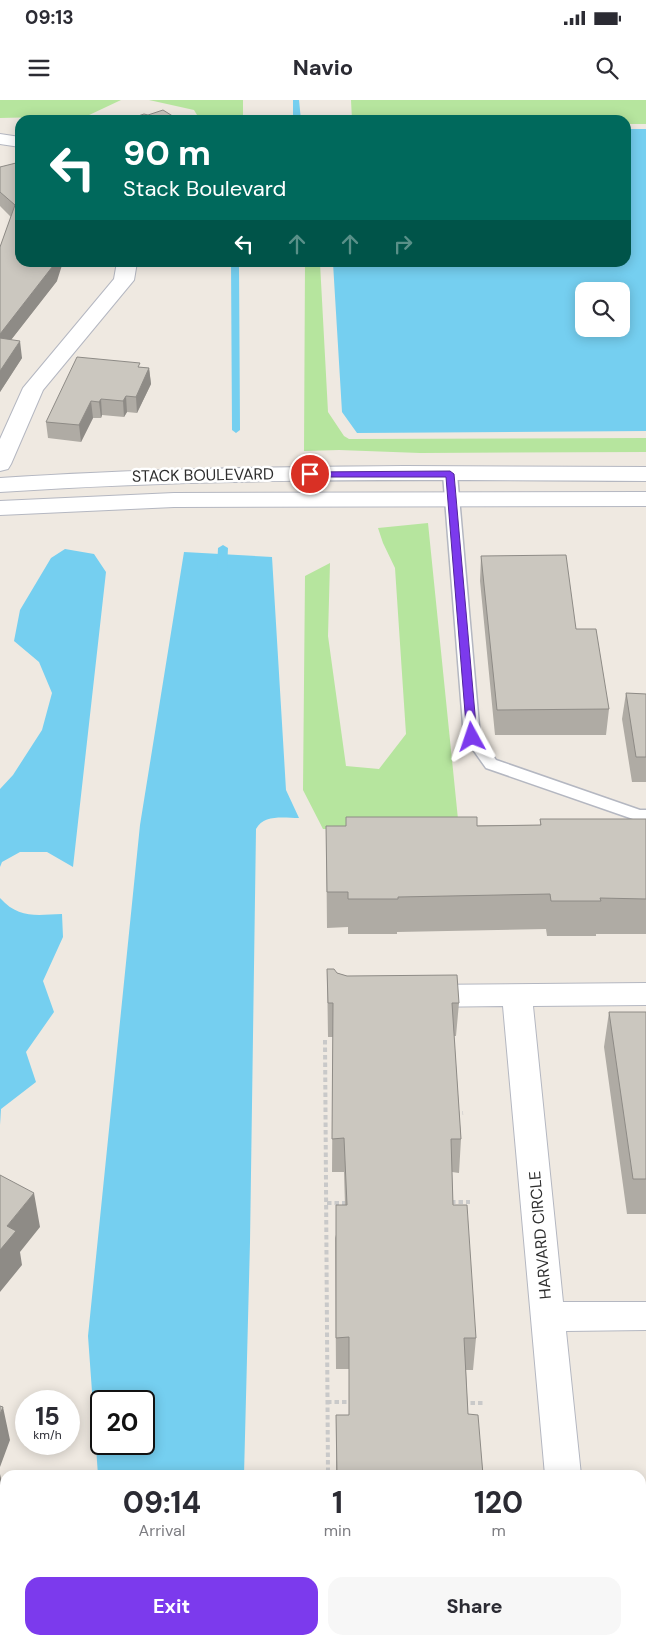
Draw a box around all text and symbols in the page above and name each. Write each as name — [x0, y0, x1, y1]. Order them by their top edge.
text: 09:13 — [25, 5, 74, 30]
text: Navio — [293, 53, 353, 82]
icon: menu — [25, 54, 53, 82]
icon: search — [593, 54, 621, 82]
text: 90 m — [123, 130, 211, 176]
icon: left — [40, 135, 105, 200]
text: Stack Boulevard — [123, 174, 286, 203]
icon: left — [230, 230, 258, 258]
icon: ahead — [283, 230, 311, 258]
icon: ahead — [336, 230, 364, 258]
icon: right — [389, 230, 417, 258]
map controls — [575, 282, 630, 337]
button: search — [575, 282, 630, 337]
pin — [289, 453, 331, 495]
icon: arrive — [296, 460, 324, 488]
street label: STACK BOULEVARD — [132, 463, 274, 487]
position arrow — [445, 710, 497, 762]
street label: HARVARD CIRCLE — [524, 1170, 556, 1300]
speed limit sign: 20 — [90, 1390, 155, 1455]
text: 15 — [35, 1400, 60, 1433]
text: km/h — [33, 1427, 62, 1443]
text: 09:14 — [123, 1483, 201, 1522]
text: 1 — [332, 1483, 343, 1522]
text: 120 — [474, 1483, 523, 1522]
text: Arrival — [139, 1520, 185, 1541]
text: min — [324, 1520, 351, 1541]
text: m — [491, 1520, 506, 1541]
button: Exit — [25, 1577, 318, 1635]
button: Share — [328, 1577, 621, 1635]

